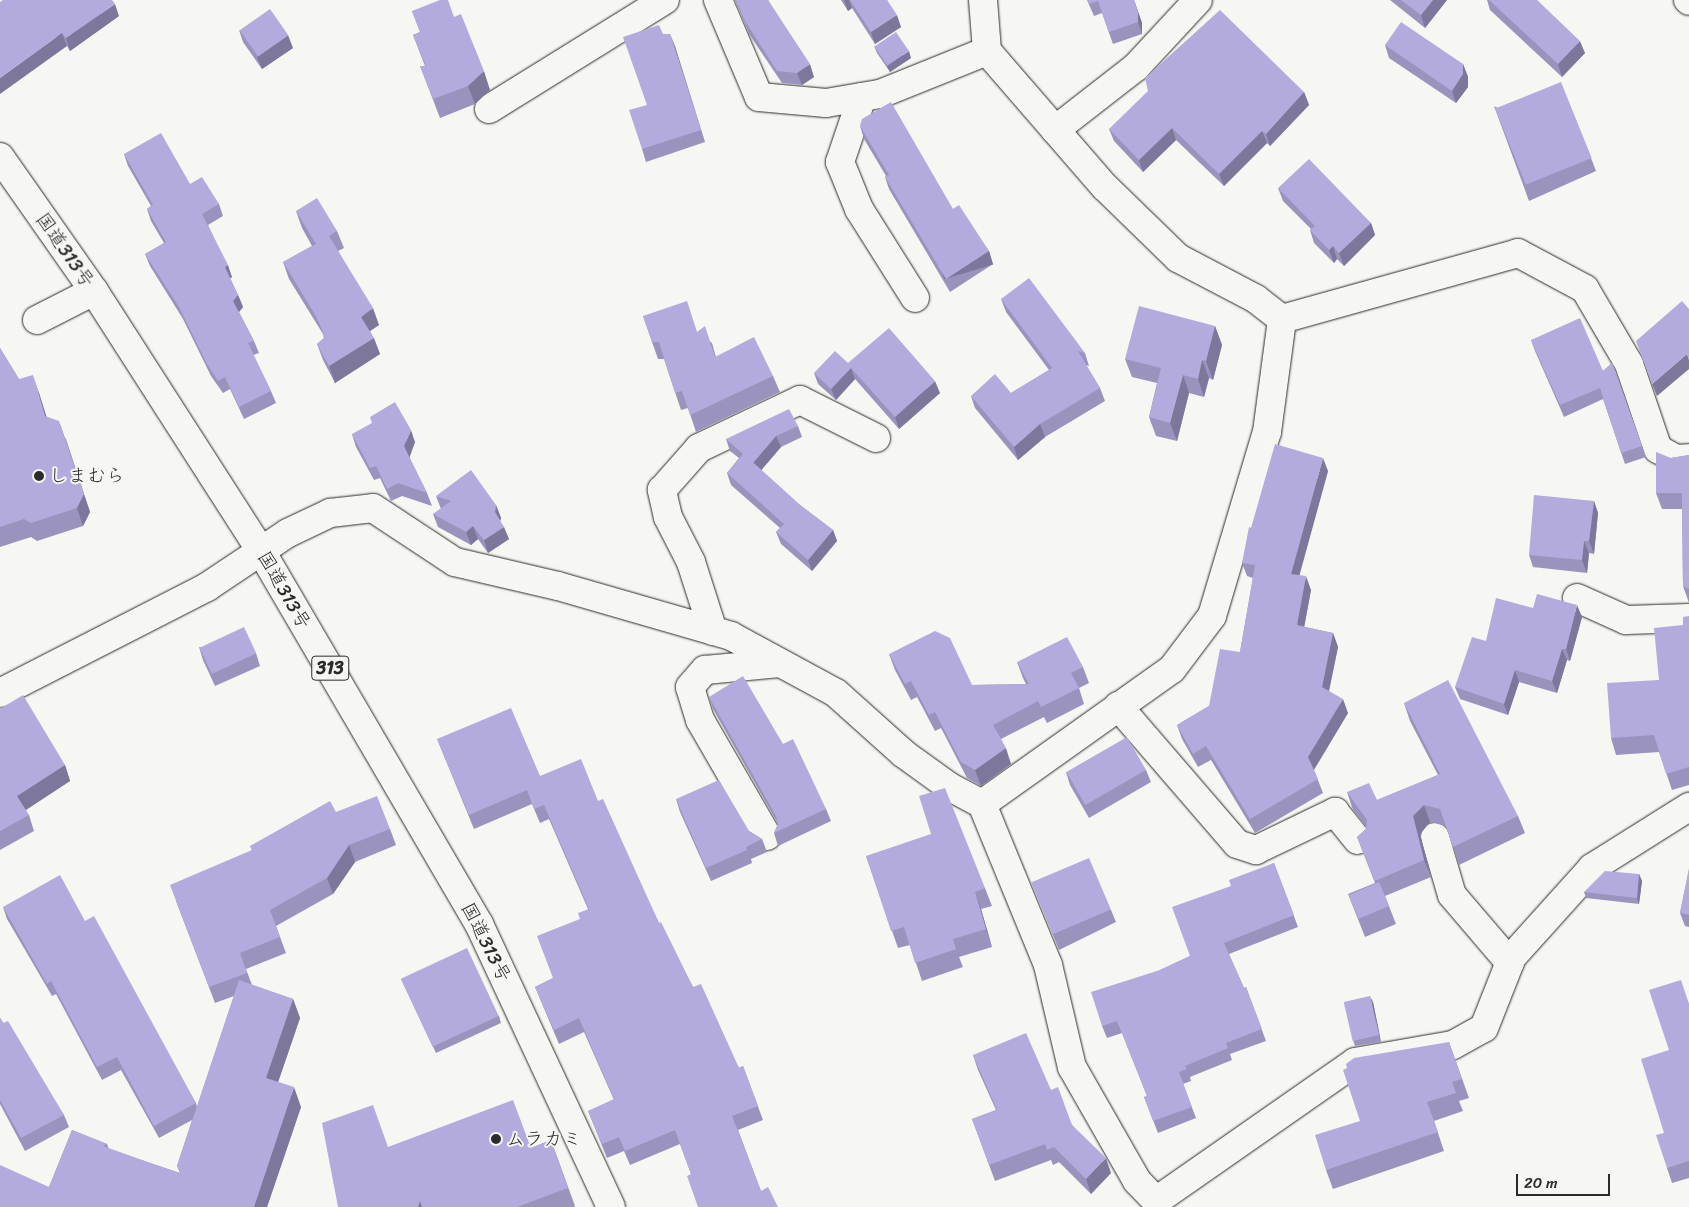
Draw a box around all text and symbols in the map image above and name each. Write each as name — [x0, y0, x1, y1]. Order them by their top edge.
street label: 国道313号 — [31, 208, 99, 292]
place label: しまむら — [49, 465, 125, 487]
marker: しまむら — [33, 470, 45, 482]
street label: 国道313号 — [253, 547, 315, 633]
road number: 313 — [311, 652, 349, 684]
street label: 国道313号 — [456, 899, 516, 985]
place label: ムラカミ — [506, 1128, 582, 1150]
marker: ムラカミ — [490, 1133, 502, 1145]
scale bar — [1519, 1164, 1613, 1196]
text: 20 m — [1524, 1170, 1558, 1196]

